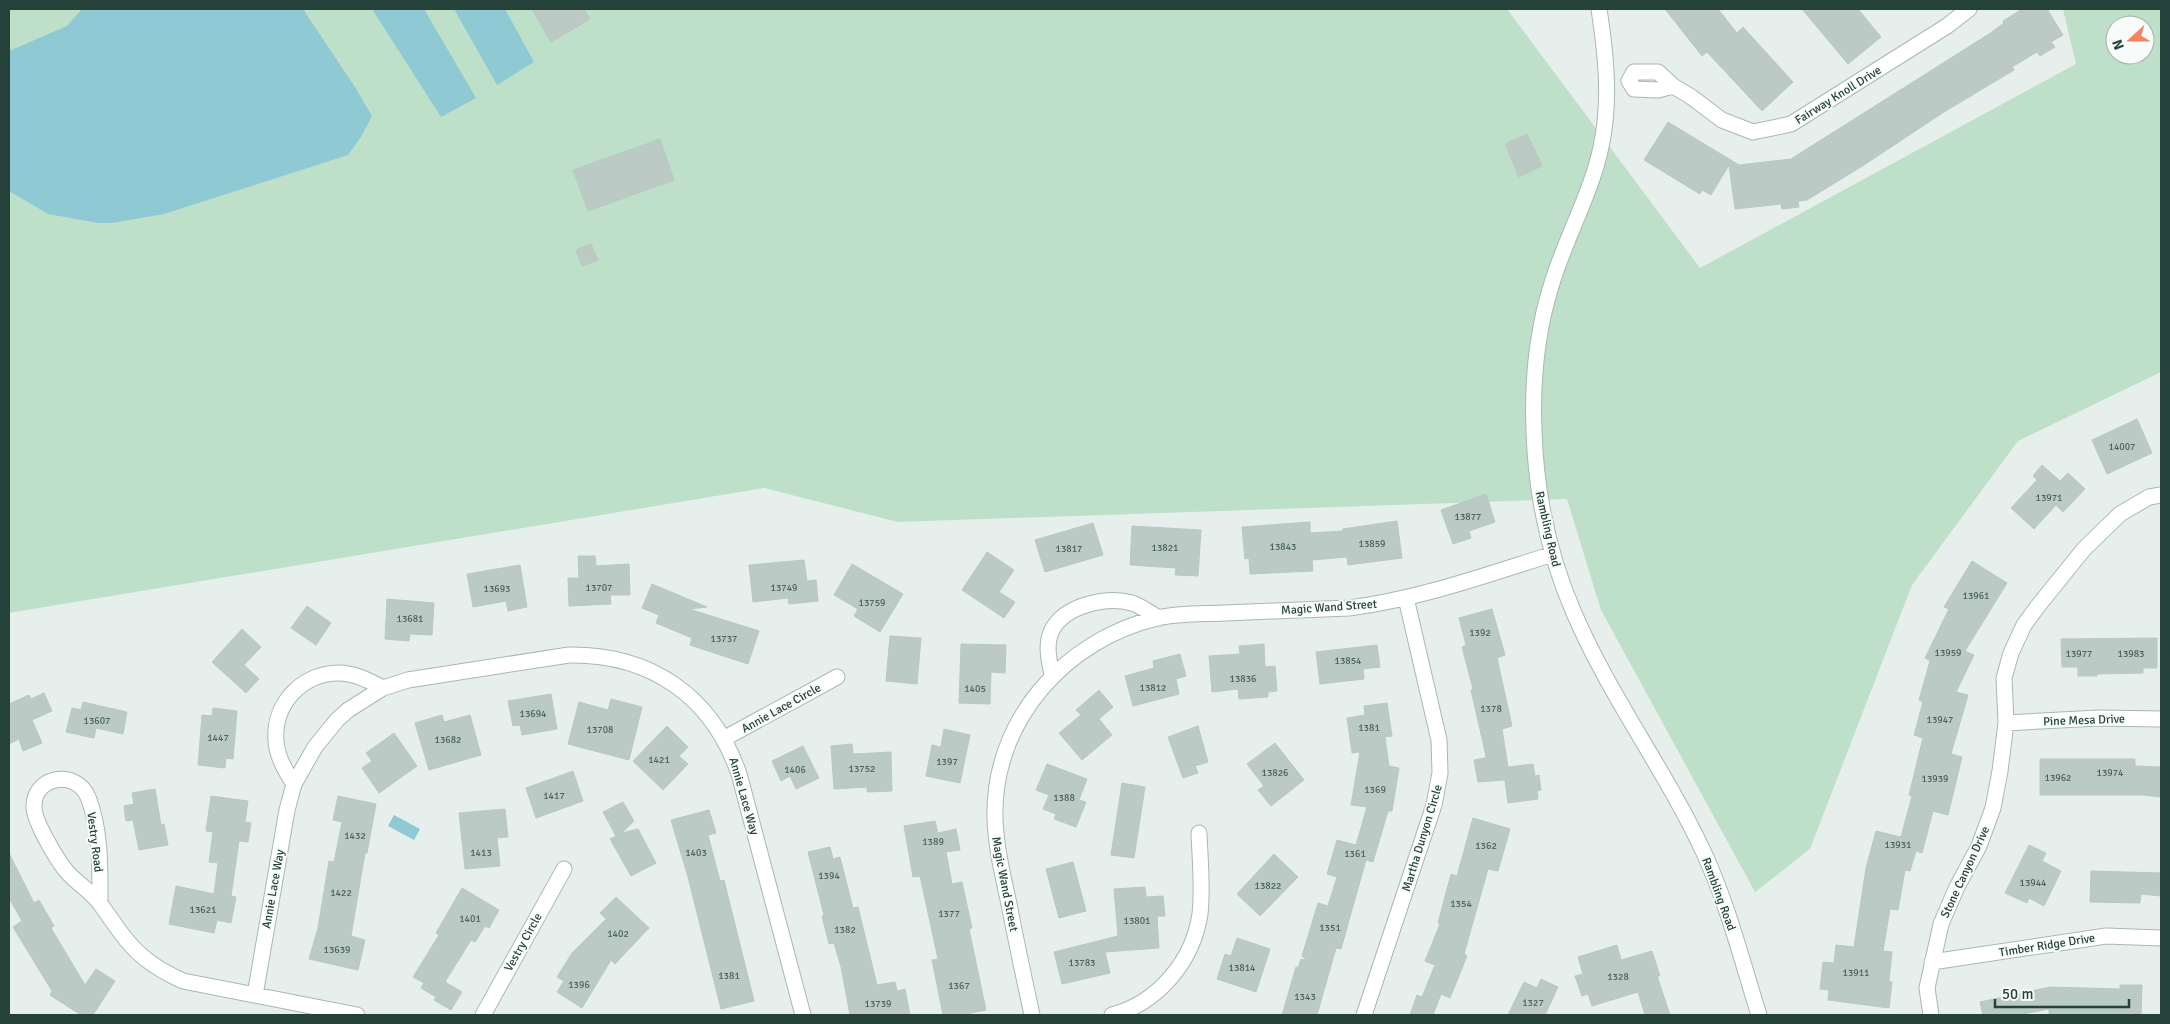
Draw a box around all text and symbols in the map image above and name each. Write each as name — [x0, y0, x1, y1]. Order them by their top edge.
north arrow — [2105, 15, 2155, 65]
text: N — [2109, 37, 2128, 52]
street label: Fairway Knoll Drive — [1792, 63, 1884, 128]
house number: 14007 — [2108, 441, 2136, 453]
street label: Rambling Road — [1532, 490, 1563, 568]
house number: 13971 — [2035, 492, 2063, 504]
house number: 13877 — [1454, 511, 1482, 523]
house number: 13859 — [1358, 538, 1386, 550]
house number: 13843 — [1269, 541, 1297, 553]
house number: 13821 — [1151, 542, 1179, 554]
house number: 13817 — [1055, 543, 1083, 555]
house number: 13707 — [585, 582, 613, 594]
house number: 13749 — [770, 582, 798, 594]
house number: 13693 — [483, 583, 511, 595]
house number: 13961 — [1962, 590, 1990, 602]
house number: 13759 — [858, 597, 886, 609]
street label: Magic Wand Street — [1281, 597, 1378, 618]
house number: 13681 — [396, 613, 424, 625]
house number: 1392 — [1469, 627, 1491, 639]
house number: 13737 — [710, 633, 738, 645]
house number: 13959 — [1934, 647, 1962, 659]
house number: 13977 — [2065, 648, 2093, 660]
house number: 13983 — [2117, 648, 2145, 660]
house number: 13854 — [1334, 655, 1362, 667]
house number: 13836 — [1229, 673, 1257, 685]
street label: Annie Lace Circle — [739, 680, 824, 736]
house number: 13812 — [1139, 682, 1167, 694]
house number: 1405 — [964, 683, 986, 695]
house number: 1378 — [1480, 703, 1502, 715]
house number: 13694 — [519, 708, 547, 720]
street label: Pine Mesa Drive — [2043, 712, 2125, 729]
house number: 13947 — [1926, 714, 1954, 726]
house number: 13607 — [83, 715, 111, 727]
house number: 1381 — [1358, 722, 1380, 734]
house number: 13708 — [586, 724, 614, 736]
house number: 1447 — [207, 732, 229, 744]
house number: 13682 — [434, 734, 462, 746]
house number: 1421 — [648, 754, 670, 766]
street label: Annie Lace Way — [725, 756, 762, 837]
house number: 1397 — [936, 756, 958, 768]
house number: 13752 — [848, 763, 876, 775]
house number: 1406 — [784, 764, 806, 776]
house number: 13826 — [1261, 767, 1289, 779]
house number: 13974 — [2096, 767, 2124, 779]
house number: 13962 — [2044, 772, 2072, 784]
house number: 13939 — [1921, 773, 1949, 785]
street label: Martha Dunyon Circle — [1399, 783, 1446, 894]
house number: 1369 — [1364, 784, 1386, 796]
house number: 1417 — [543, 790, 565, 802]
house number: 1388 — [1053, 792, 1075, 804]
street label: Vestry Road — [83, 811, 106, 873]
street label: Stone Canyon Drive — [1938, 824, 1993, 920]
house number: 1432 — [344, 830, 366, 842]
street label: Magic Wand Street — [988, 835, 1021, 933]
house number: 1389 — [922, 836, 944, 848]
house number: 13931 — [1884, 839, 1912, 851]
house number: 1362 — [1475, 840, 1497, 852]
house number: 1413 — [470, 847, 492, 859]
house number: 1403 — [685, 847, 707, 859]
street label: Annie Lace Way — [259, 848, 288, 930]
house number: 1361 — [1344, 848, 1366, 860]
street label: Rambling Road — [1698, 855, 1739, 933]
house number: 1394 — [818, 870, 840, 882]
house number: 13944 — [2019, 877, 2047, 889]
house number: 13822 — [1254, 880, 1282, 892]
house number: 1422 — [330, 887, 352, 899]
house number: 1354 — [1450, 898, 1472, 910]
house number: 13621 — [189, 904, 217, 916]
house number: 1377 — [938, 908, 960, 920]
street label: Vestry Circle — [501, 910, 546, 974]
house number: 1401 — [459, 913, 481, 925]
house number: 13801 — [1123, 915, 1151, 927]
house number: 1351 — [1319, 922, 1341, 934]
house number: 1382 — [834, 924, 856, 936]
house number: 1402 — [607, 928, 629, 940]
street label: Timber Ridge Drive — [1998, 931, 2096, 960]
house number: 13639 — [323, 944, 351, 956]
house number: 13783 — [1068, 957, 1096, 969]
house number: 13814 — [1228, 962, 1256, 974]
house number: 13911 — [1842, 967, 1870, 979]
house number: 1381 — [718, 970, 740, 982]
house number: 1328 — [1607, 971, 1629, 983]
scale bar — [1995, 976, 2129, 1008]
house number: 1396 — [568, 979, 590, 991]
house number: 1367 — [948, 980, 970, 992]
text: 50 m — [2002, 985, 2033, 1003]
house number: 1343 — [1294, 991, 1316, 1003]
house number: 1327 — [1522, 997, 1544, 1009]
house number: 13739 — [864, 998, 892, 1010]

